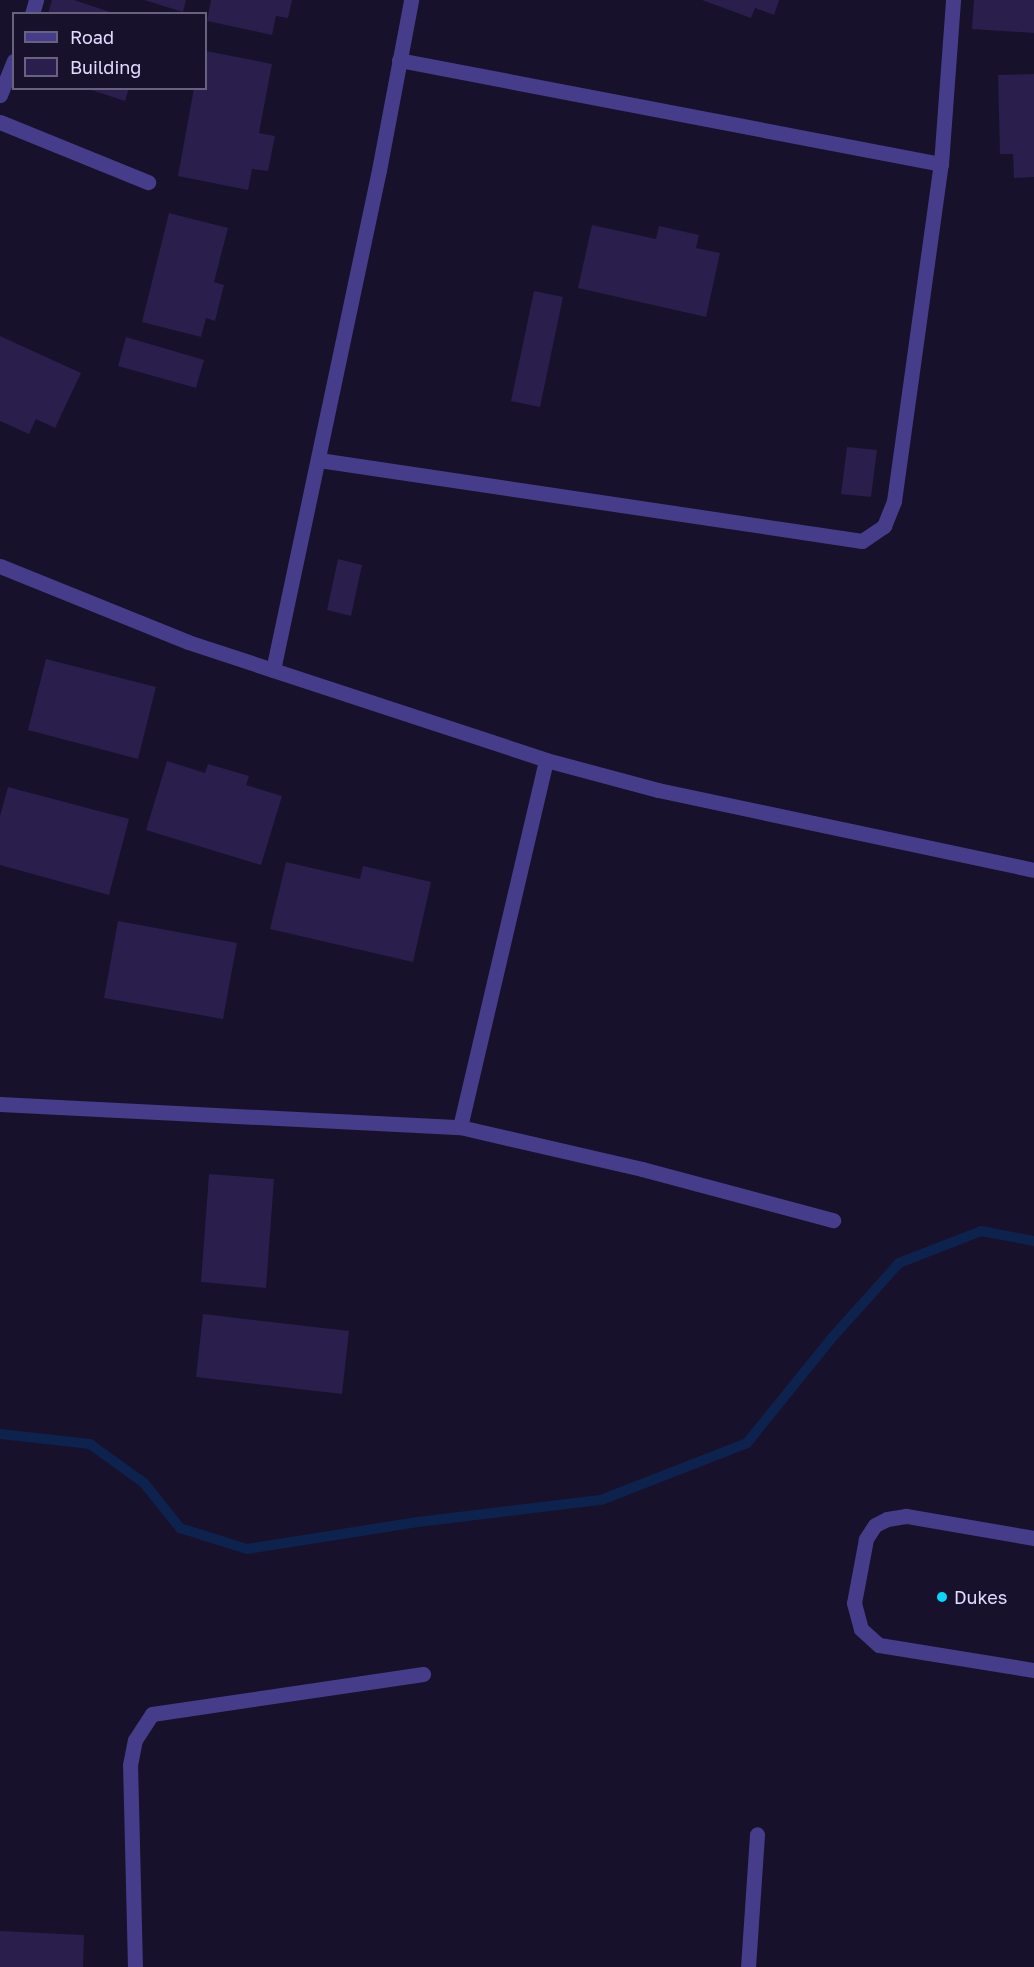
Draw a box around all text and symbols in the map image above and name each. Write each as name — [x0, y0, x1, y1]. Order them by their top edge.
legend — [12, 12, 207, 90]
text: Road — [70, 26, 114, 48]
text: Building — [70, 56, 141, 78]
place label: Dukes — [954, 1586, 1007, 1608]
marker: Dukes — [935, 1590, 949, 1604]

